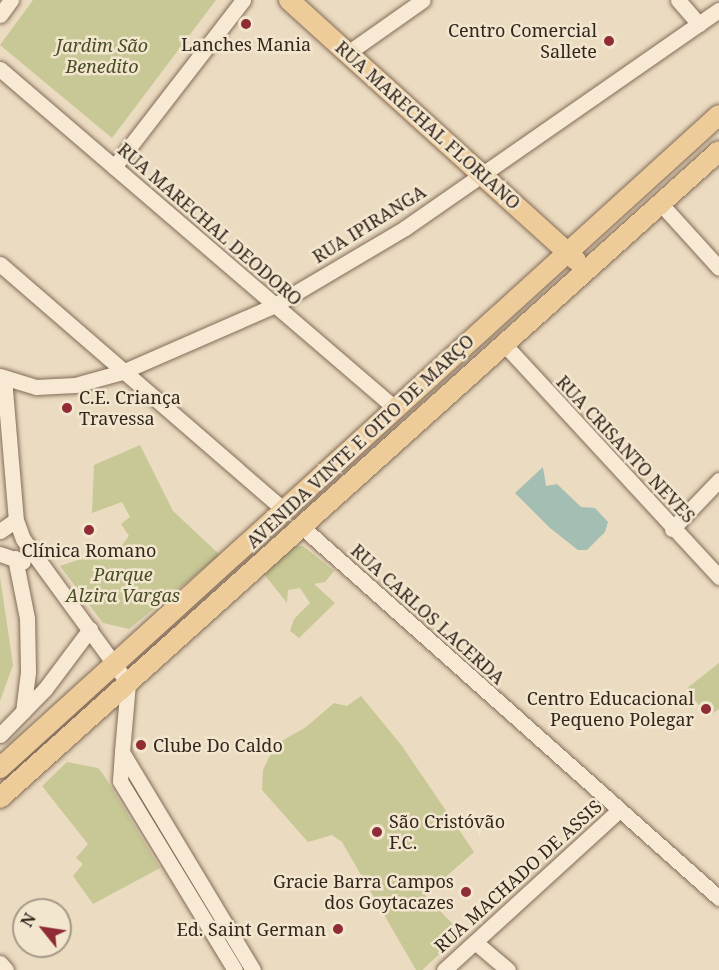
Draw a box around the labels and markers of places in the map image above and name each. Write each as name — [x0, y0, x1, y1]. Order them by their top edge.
marker: Lanches Mania — [239, 17, 253, 31]
place label: Centro Comercial Sallete — [448, 20, 597, 63]
place label: Lanches Mania — [181, 33, 311, 55]
marker: Centro Comercial Sallete — [602, 34, 616, 48]
place label: C.E. Criança Travessa — [79, 387, 181, 430]
marker: C.E. Criança Travessa — [60, 401, 74, 415]
marker: Clínica Romano — [82, 523, 96, 537]
place label: Clínica Romano — [22, 539, 156, 561]
place label: Centro Educacional Pequeno Polegar — [527, 688, 694, 730]
marker: Centro Educacional Pequeno Polegar — [699, 702, 713, 716]
place label: Clube Do Caldo — [153, 734, 283, 756]
marker: Clube Do Caldo — [134, 738, 148, 752]
place label: São Cristóvão F.C. — [389, 811, 505, 854]
marker: São Cristóvão F.C. — [370, 825, 384, 839]
place label: Gracie Barra Campos dos Goytacazes — [273, 871, 454, 914]
marker: Gracie Barra Campos dos Goytacazes — [459, 885, 473, 899]
place label: Ed. Saint German — [177, 918, 326, 940]
marker: Ed. Saint German — [331, 922, 345, 936]

